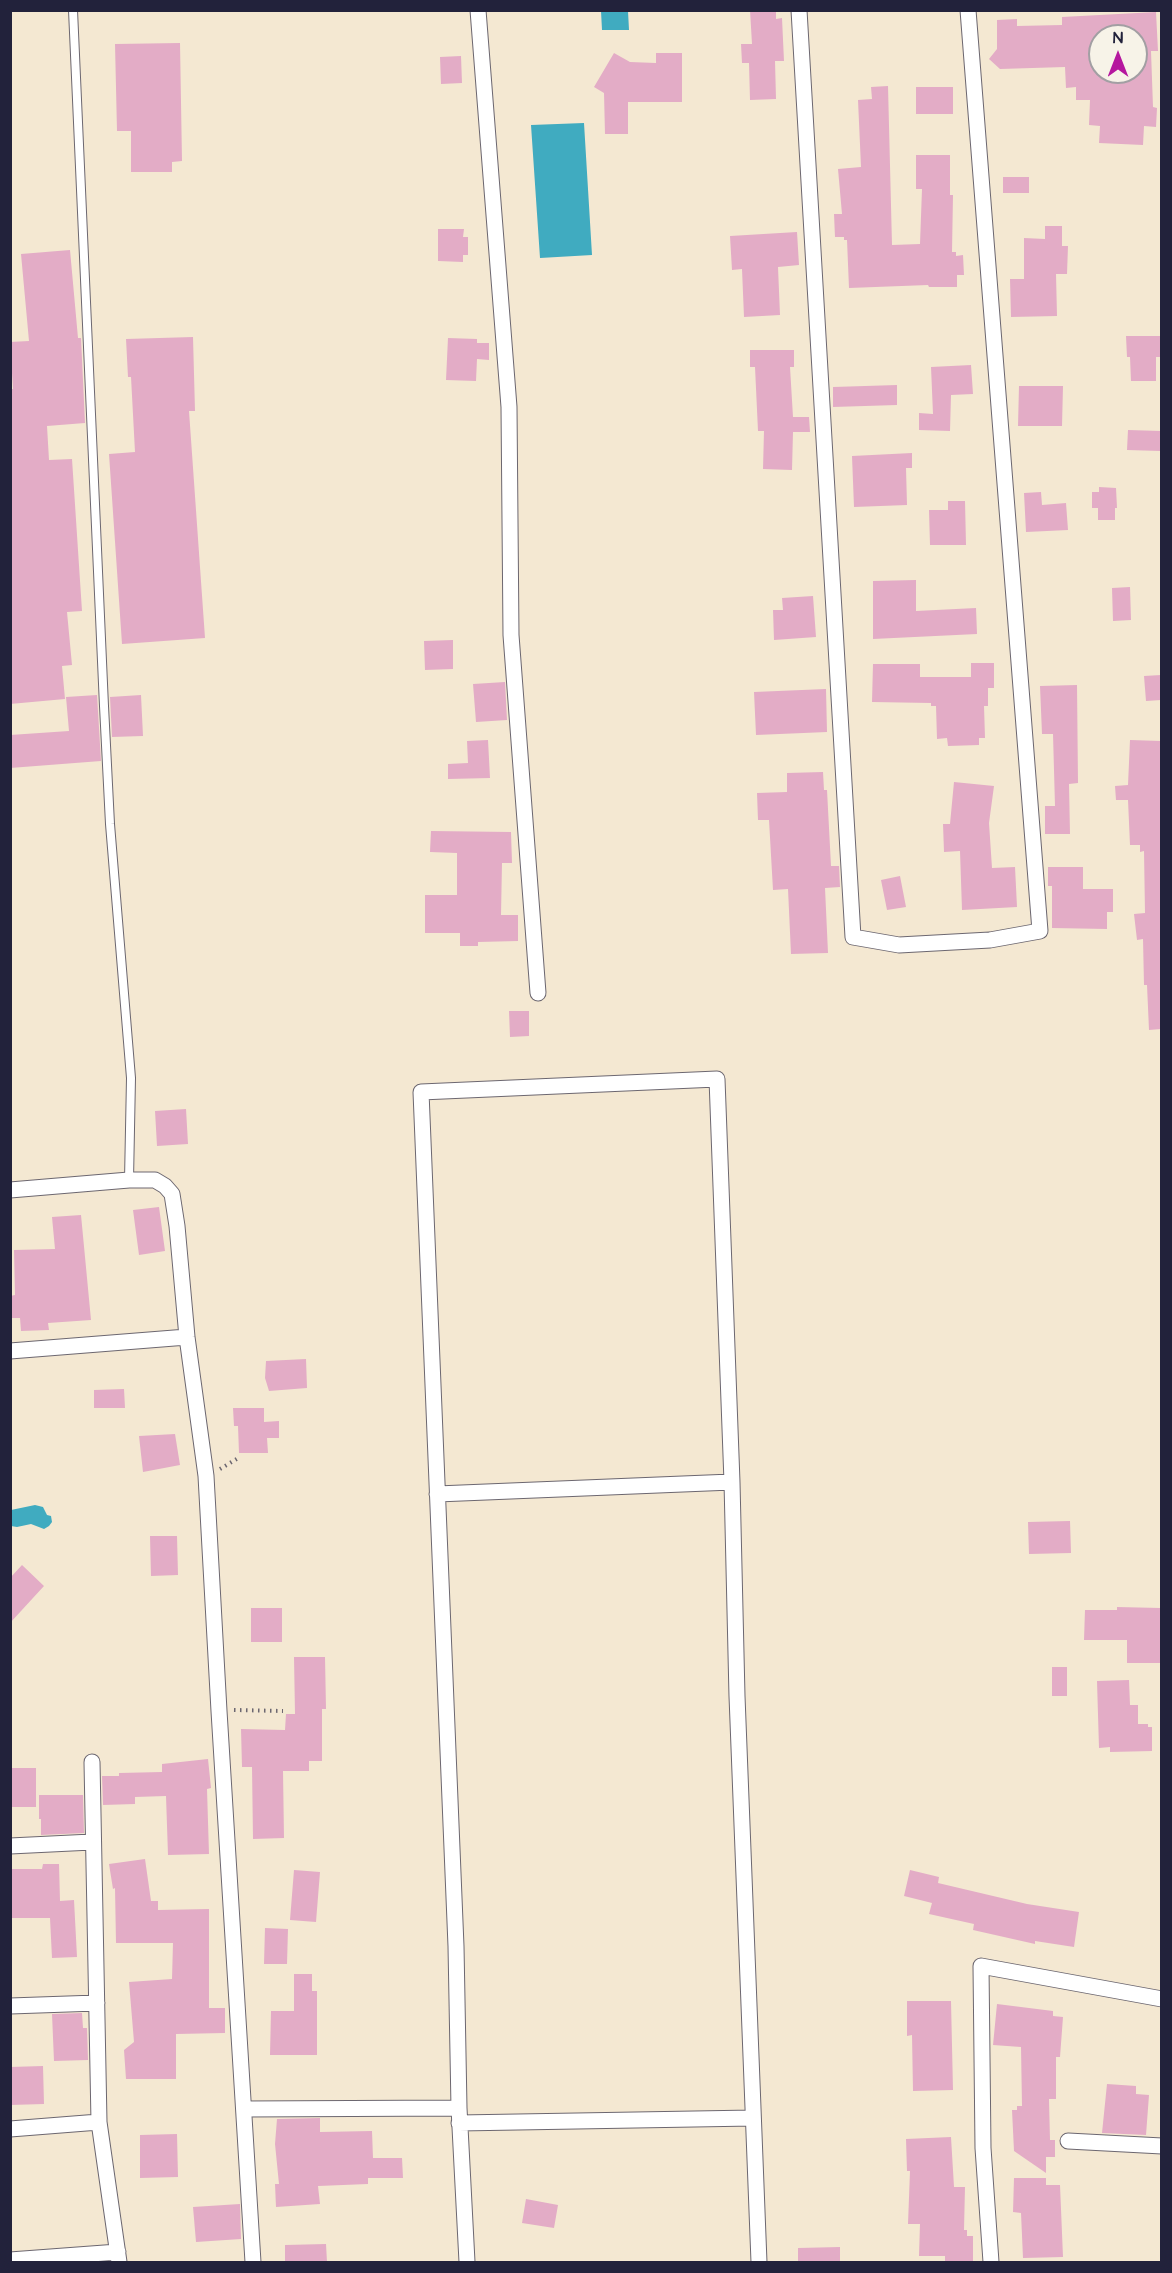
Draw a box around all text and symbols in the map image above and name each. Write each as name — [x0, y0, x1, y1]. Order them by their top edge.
north arrow — [1088, 24, 1148, 84]
text: N — [1113, 27, 1123, 49]

